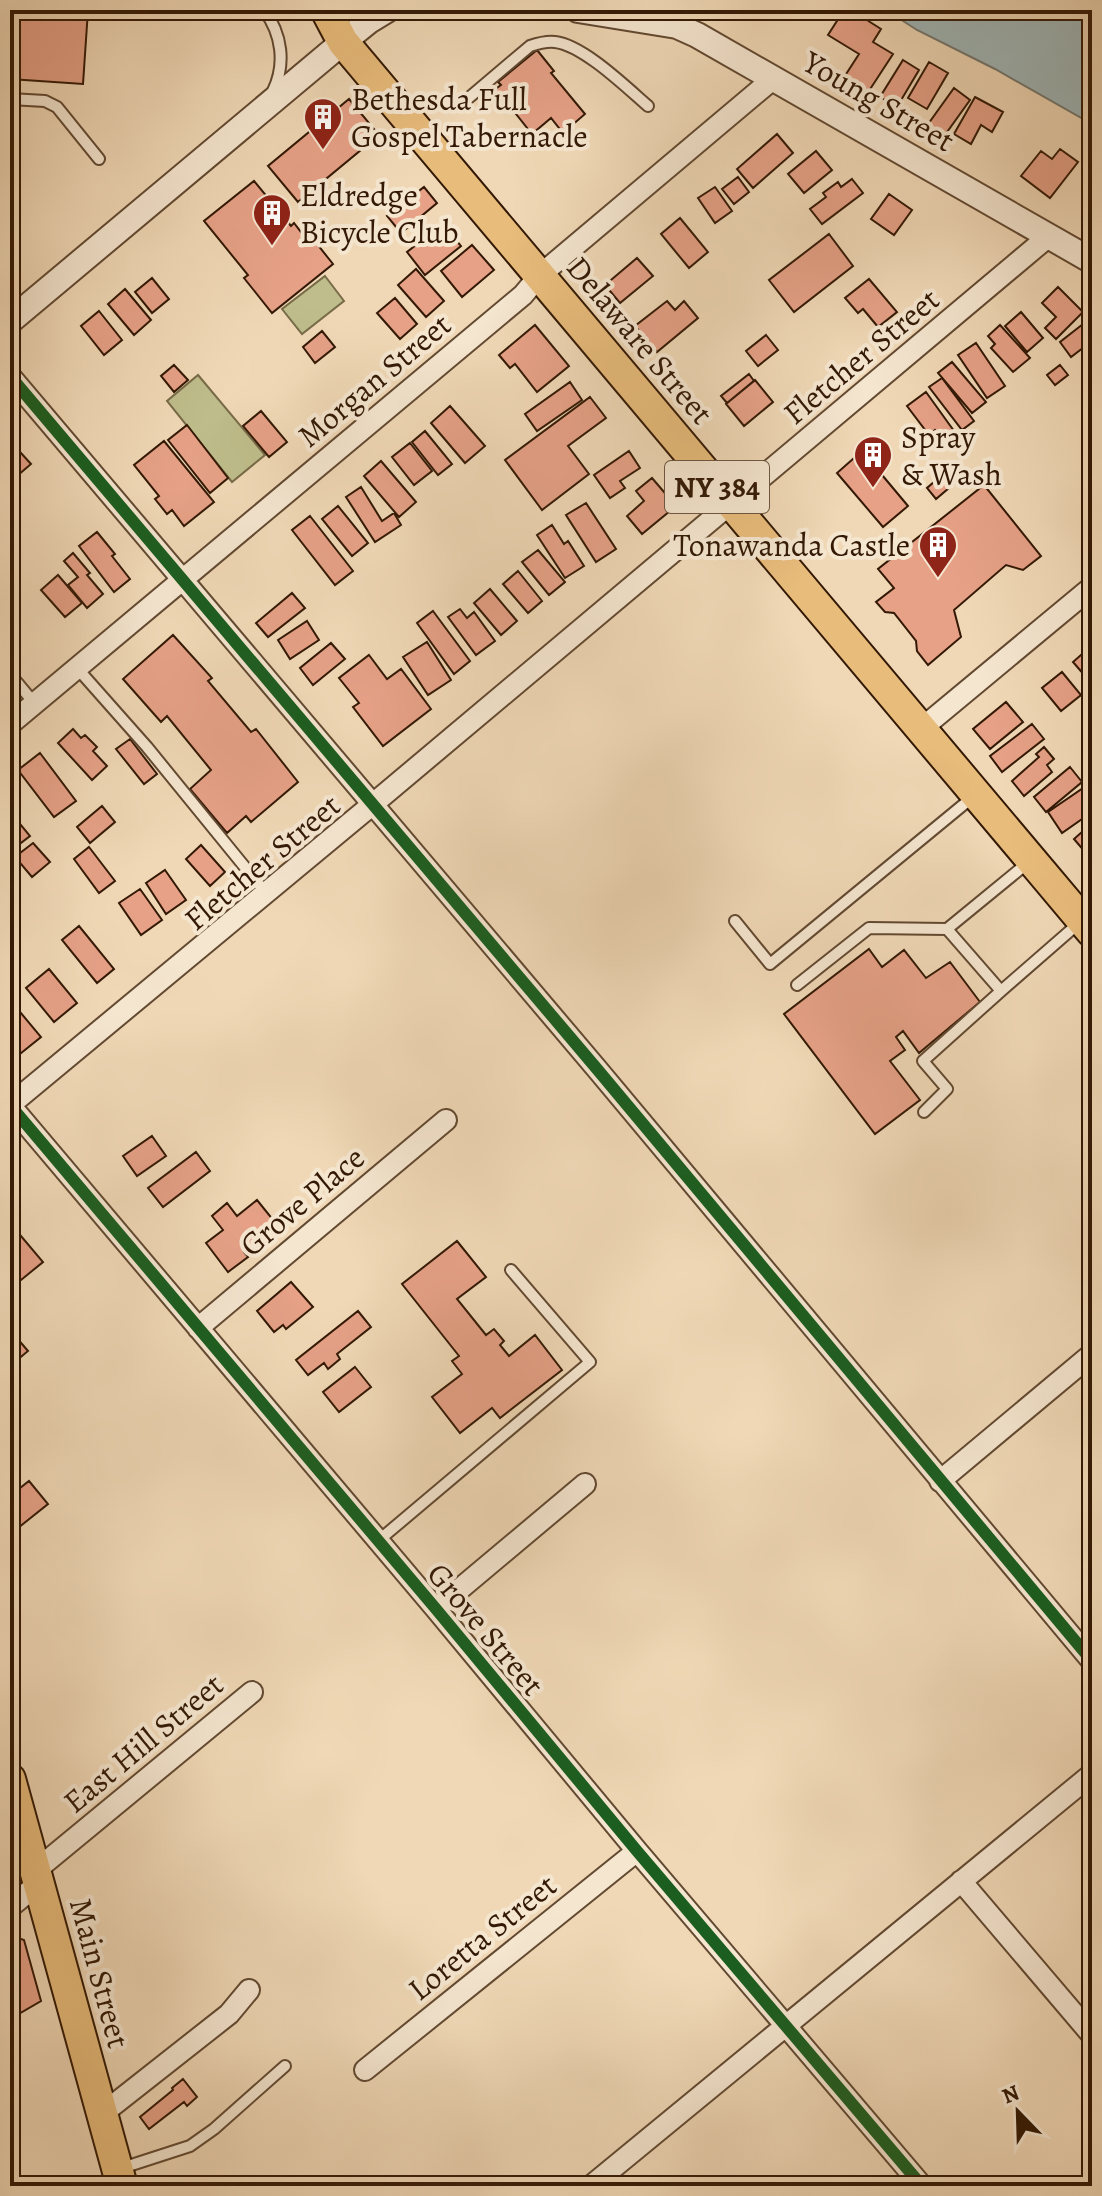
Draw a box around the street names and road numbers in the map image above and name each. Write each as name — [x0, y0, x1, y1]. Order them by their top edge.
street label: Young Street — [794, 40, 963, 162]
street label: Delaware Street — [557, 246, 723, 434]
street label: Fletcher Street — [774, 278, 948, 434]
street label: Morgan Street — [288, 303, 460, 457]
road number: NY 384 — [665, 461, 769, 513]
street label: Fletcher Street — [175, 784, 349, 940]
street label: Grove Place — [230, 1136, 374, 1266]
street label: Grove Street — [417, 1553, 555, 1705]
street label: East Hill Street — [54, 1663, 232, 1823]
street label: Loretta Street — [398, 1863, 566, 2011]
street label: Main Street — [59, 1893, 141, 2053]

